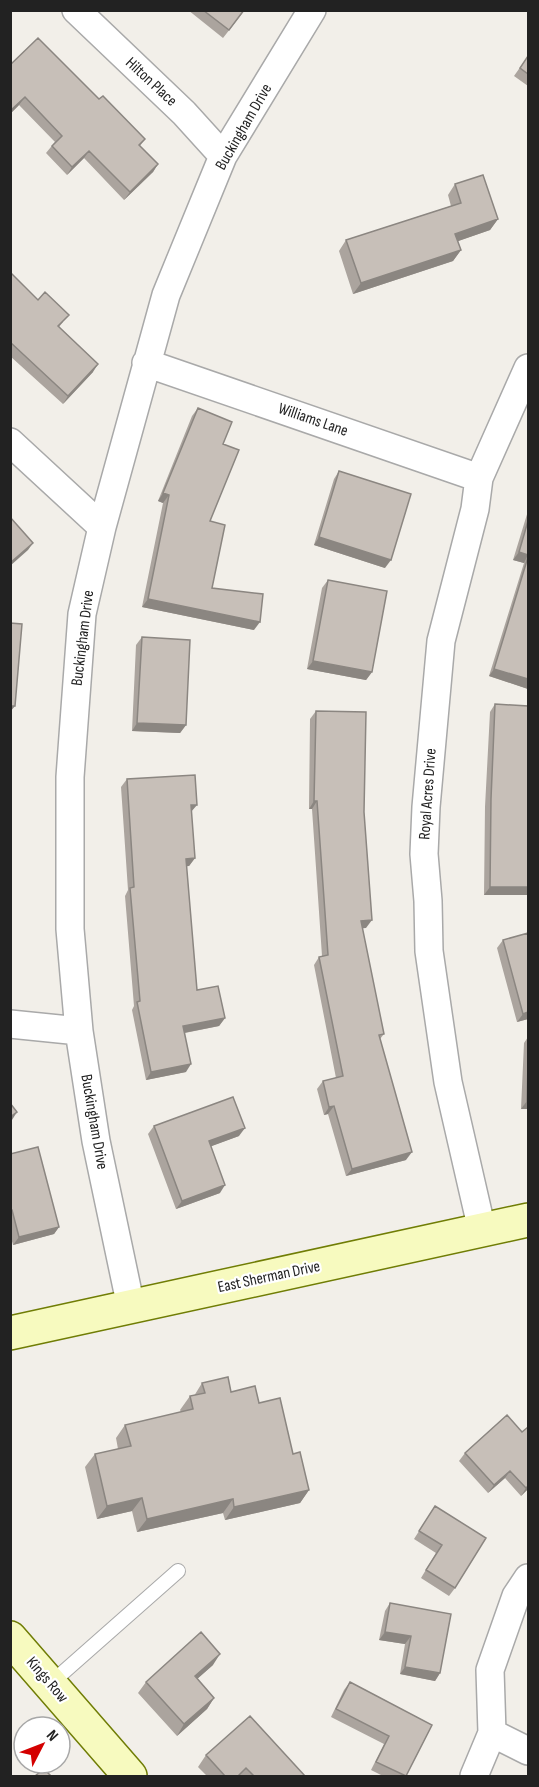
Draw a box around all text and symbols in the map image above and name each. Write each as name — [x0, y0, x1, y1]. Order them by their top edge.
street label: Hilton Place — [121, 53, 181, 111]
street label: Buckingham Drive — [212, 81, 276, 173]
street label: Williams Lane — [276, 399, 350, 441]
street label: Buckingham Drive — [68, 589, 98, 687]
street label: Royal Acres Drive — [415, 748, 441, 840]
street label: Buckingham Drive — [76, 1073, 112, 1171]
street label: East Sherman Drive — [216, 1257, 322, 1297]
street label: Kings Row — [22, 1653, 72, 1707]
north arrow — [12, 1715, 72, 1775]
text: N — [42, 1726, 62, 1745]

